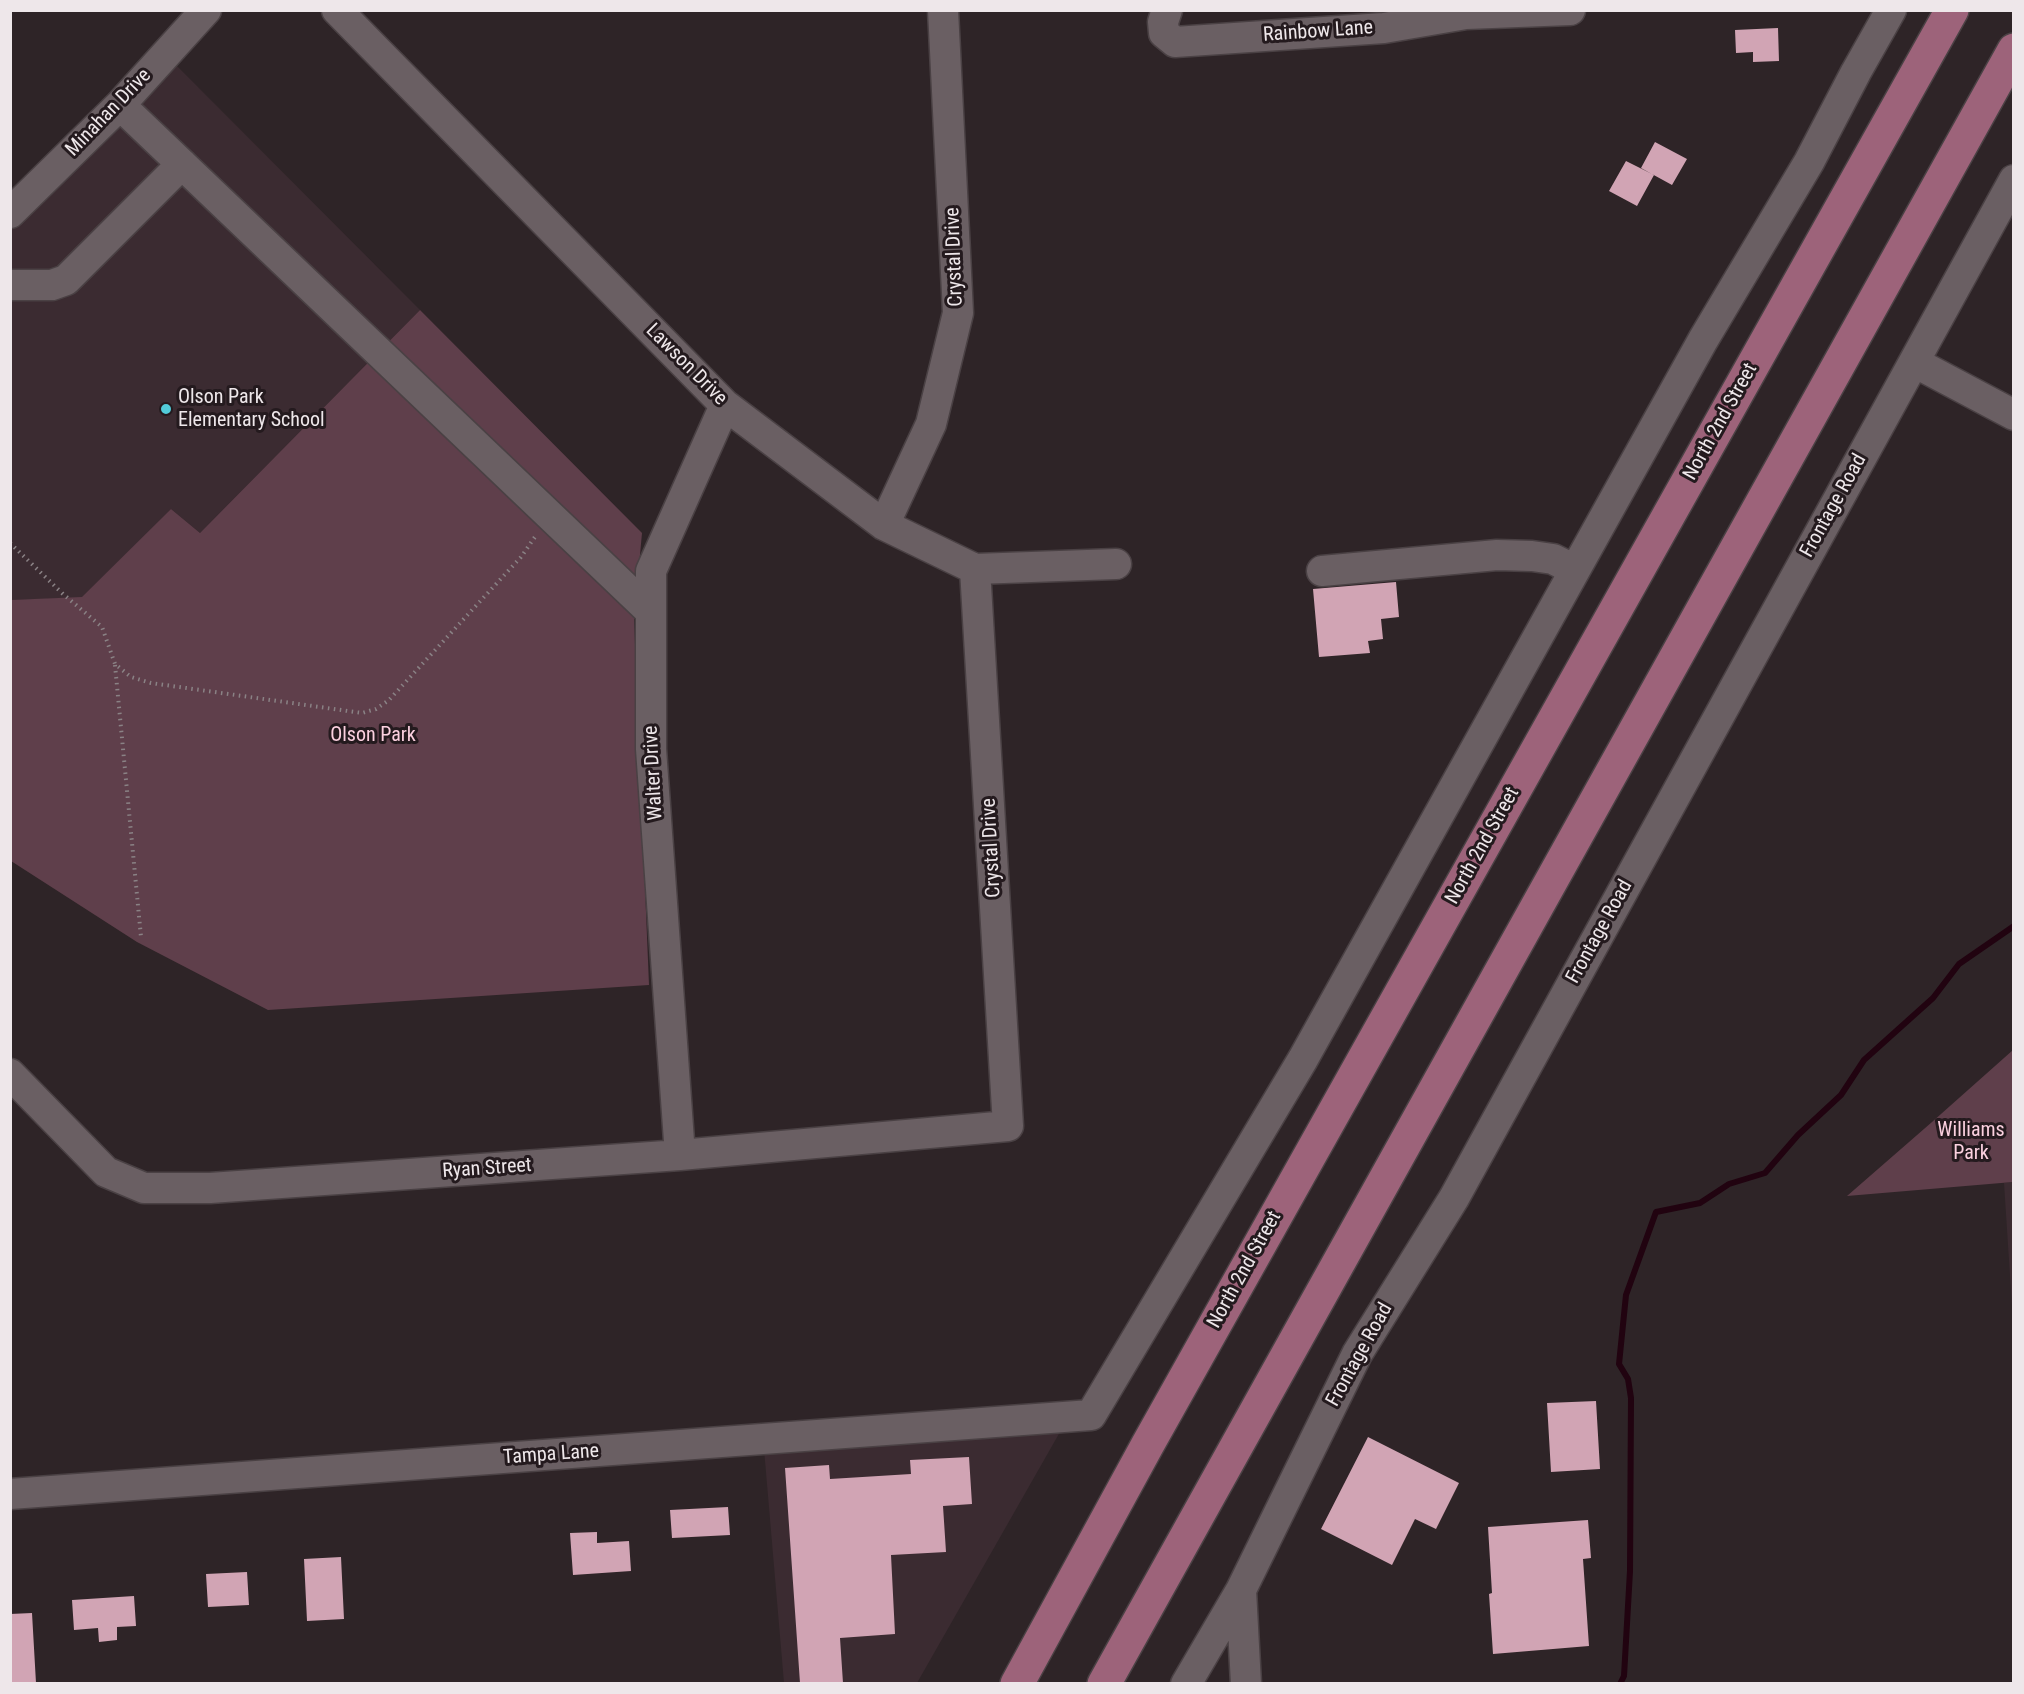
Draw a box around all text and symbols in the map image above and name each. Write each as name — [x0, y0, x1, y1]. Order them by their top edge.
street label: Rainbow Lane — [1262, 16, 1374, 48]
street label: Minahan Drive — [61, 64, 157, 162]
street label: Crystal Drive — [941, 207, 969, 307]
street label: Lawson Drive — [640, 319, 732, 411]
street label: North 2nd Street — [1679, 359, 1763, 485]
place label: Olson Park Elementary School — [178, 386, 325, 433]
marker: Olson Park Elementary School — [159, 402, 173, 416]
street label: Frontage Road — [1796, 450, 1872, 562]
park label: Olson Park — [330, 724, 416, 748]
street label: Walter Drive — [640, 725, 668, 821]
street label: North 2nd Street — [1441, 783, 1525, 909]
street label: Crystal Drive — [977, 798, 1007, 898]
street label: Frontage Road — [1562, 876, 1638, 988]
park label: Williams Park — [1937, 1119, 2005, 1166]
street label: Ryan Street — [442, 1154, 532, 1184]
street label: North 2nd Street — [1203, 1207, 1287, 1333]
street label: Frontage Road — [1322, 1299, 1398, 1411]
street label: Tampa Lane — [502, 1440, 600, 1470]

